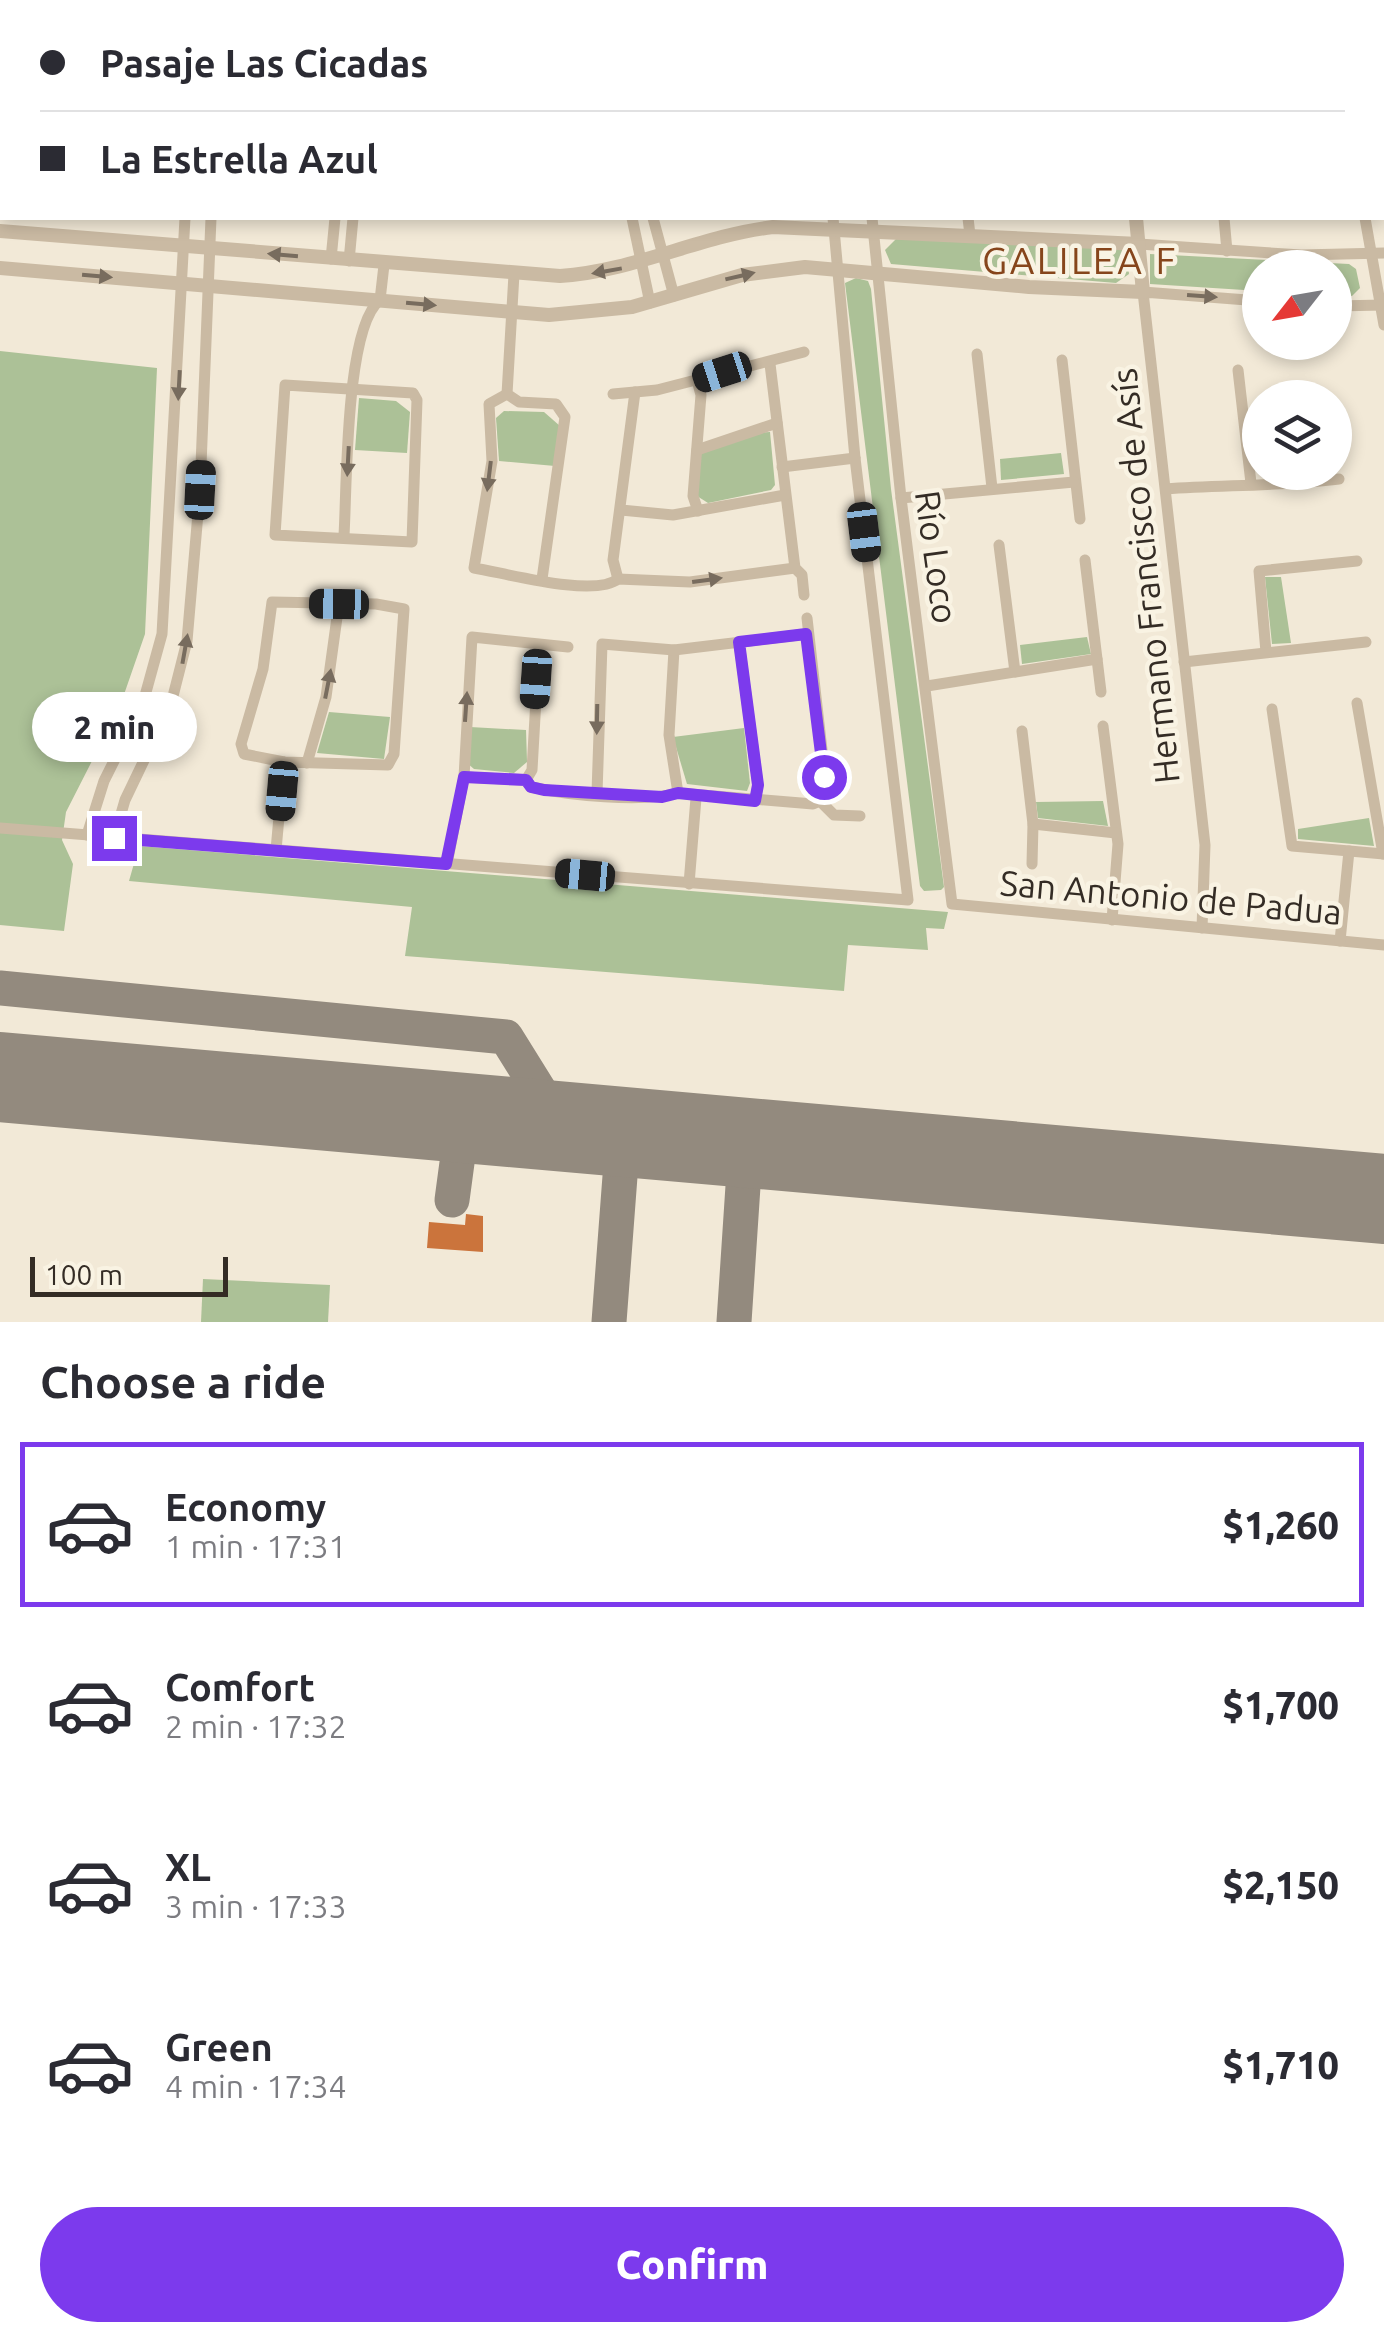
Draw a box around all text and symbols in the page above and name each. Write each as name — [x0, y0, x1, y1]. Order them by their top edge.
text: Pasaje Las Cicadas — [100, 42, 428, 84]
text: La Estrella Azul — [100, 138, 378, 180]
district label: GALILEA F — [982, 239, 1178, 281]
one-way arrow — [267, 247, 299, 263]
north arrow — [1242, 250, 1352, 360]
map controls — [1242, 250, 1352, 490]
one-way arrow — [591, 264, 622, 279]
one-way arrow — [725, 267, 756, 283]
one-way arrow — [82, 269, 114, 285]
one-way arrow — [1186, 289, 1218, 305]
one-way arrow — [405, 297, 437, 313]
car — [689, 348, 755, 396]
street label: Hermano Francisco de Asís — [1103, 366, 1187, 786]
one-way arrow — [171, 369, 187, 401]
button: layers — [1242, 380, 1352, 490]
one-way arrow — [340, 446, 356, 477]
car — [183, 459, 217, 521]
one-way arrow — [481, 460, 497, 492]
street label: Río Loco — [908, 488, 966, 626]
car — [845, 500, 883, 564]
one-way arrow — [692, 572, 723, 588]
car — [309, 588, 369, 620]
one-way arrow — [178, 633, 193, 664]
car — [519, 648, 553, 710]
one-way arrow — [320, 668, 336, 699]
one-way arrow — [459, 691, 475, 723]
callout: 2 min — [32, 693, 196, 763]
one-way arrow — [589, 703, 605, 735]
text: 2 min — [74, 709, 155, 745]
route start — [802, 755, 847, 800]
car — [264, 760, 300, 822]
route end — [92, 816, 137, 861]
car — [554, 857, 616, 893]
street label: San Antonio de Padua — [998, 862, 1344, 932]
scale bar — [30, 1252, 228, 1296]
text: 100 m — [45, 1259, 123, 1290]
text: Choose a ride — [40, 1356, 326, 1407]
icon: car — [45, 1480, 135, 1570]
text: Economy — [165, 1486, 326, 1528]
text: $1,260 — [1222, 1504, 1339, 1546]
text: 1 min · 17:31 — [165, 1528, 347, 1564]
icon: car — [45, 1660, 135, 1750]
text: Comfort — [165, 1666, 315, 1708]
text: $1,700 — [1222, 1684, 1339, 1726]
text: 2 min · 17:32 — [165, 1708, 347, 1744]
icon: car — [45, 1840, 135, 1930]
text: XL — [165, 1846, 211, 1888]
text: $2,150 — [1222, 1864, 1339, 1906]
text: 3 min · 17:33 — [165, 1888, 347, 1924]
icon: car — [45, 2020, 135, 2110]
text: Green — [165, 2026, 273, 2068]
text: $1,710 — [1222, 2044, 1339, 2086]
text: 4 min · 17:34 — [165, 2068, 347, 2104]
button: Confirm — [40, 2207, 1344, 2322]

